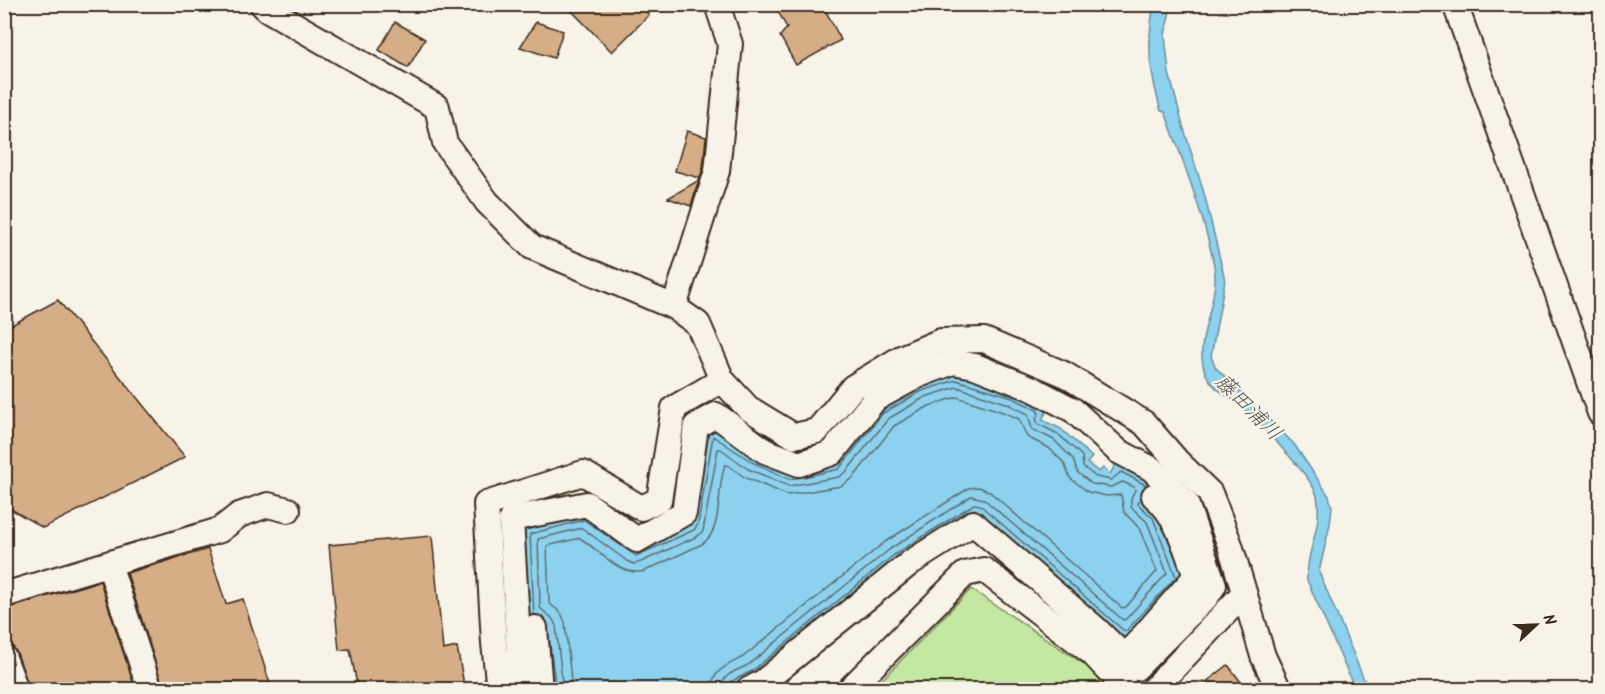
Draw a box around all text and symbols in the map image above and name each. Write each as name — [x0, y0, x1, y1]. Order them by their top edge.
water label: 藤田浦川 — [1207, 367, 1289, 449]
north arrow — [1506, 595, 1566, 655]
text: N — [1535, 611, 1562, 629]

